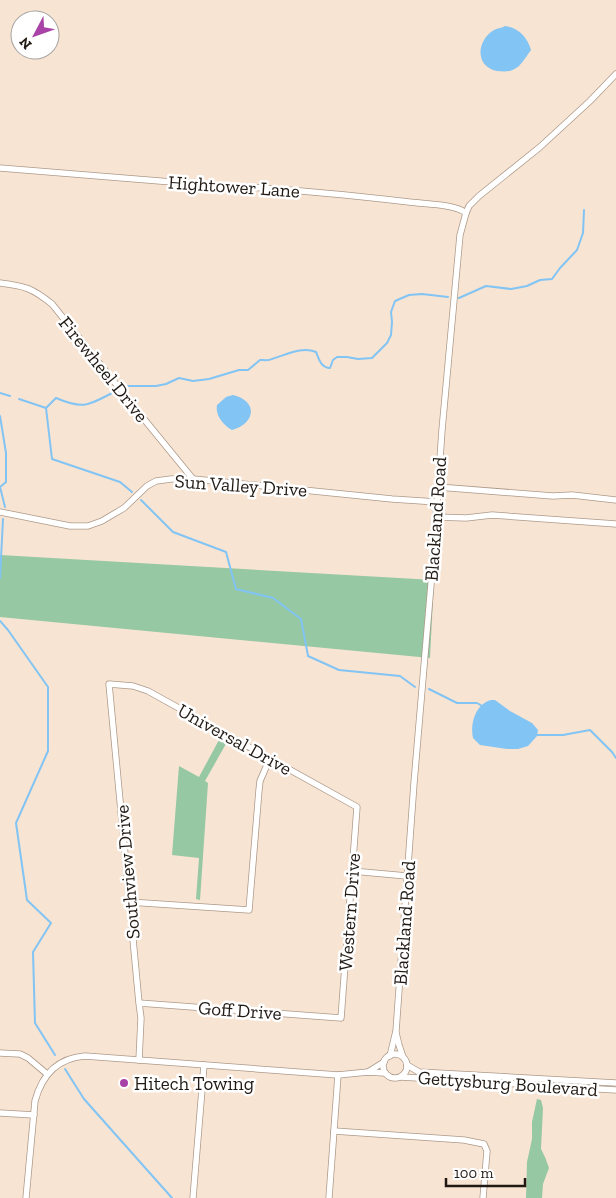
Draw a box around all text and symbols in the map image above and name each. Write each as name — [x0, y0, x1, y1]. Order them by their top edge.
north arrow — [10, 10, 60, 60]
text: N — [15, 33, 35, 53]
street label: Hightower Lane — [167, 170, 301, 203]
street label: Firewheel Drive — [54, 312, 153, 427]
street label: Blackland Road — [420, 455, 451, 582]
street label: Sun Valley Drive — [174, 469, 308, 502]
street label: Universal Drive — [174, 699, 296, 780]
street label: Southview Drive — [110, 804, 145, 940]
street label: Western Drive — [334, 852, 365, 972]
street label: Blackland Road — [389, 859, 420, 986]
street label: Goff Drive — [197, 996, 283, 1025]
street label: Gettysburg Boulevard — [417, 1066, 599, 1101]
place label: Hitech Towing — [134, 1072, 255, 1095]
marker: Hitech Towing — [118, 1077, 130, 1089]
scale bar — [446, 1156, 525, 1188]
text: 100 m — [454, 1164, 493, 1182]

